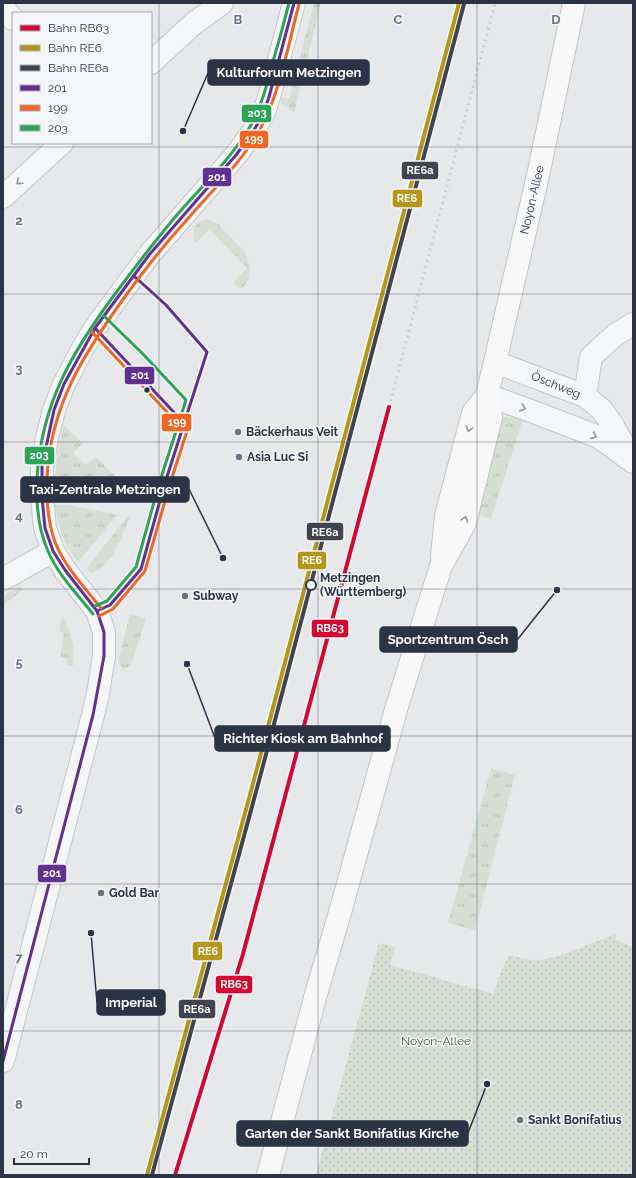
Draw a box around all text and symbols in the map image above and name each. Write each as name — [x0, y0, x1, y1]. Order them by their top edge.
legend — [12, 12, 152, 144]
text: B — [234, 12, 243, 27]
text: C — [394, 12, 403, 27]
text: D — [551, 12, 561, 27]
text: Bahn RB63 — [48, 21, 109, 35]
text: Bahn RE6 — [48, 41, 102, 55]
callout: Kulturforum Metzingen — [208, 60, 369, 85]
text: Bahn RE6a — [48, 61, 109, 75]
text: Kulturforum Metzingen — [217, 65, 362, 80]
text: 201 — [48, 81, 67, 95]
text: 199 — [48, 101, 67, 115]
line badge: 203 — [241, 104, 272, 123]
text: 203 — [247, 107, 267, 120]
text: 203 — [48, 121, 68, 135]
line badge: 199 — [239, 130, 269, 149]
text: 199 — [245, 133, 264, 146]
line badge: RE6a — [401, 161, 439, 180]
text: RE6a — [407, 164, 433, 177]
street label: Noyon-Allee — [517, 164, 547, 236]
line badge: 201 — [202, 167, 232, 187]
text: 201 — [208, 171, 227, 184]
one-way arrow — [16, 178, 24, 185]
line badge: RE6 — [392, 189, 423, 208]
text: RE6 — [397, 192, 418, 205]
text: 2 — [15, 213, 23, 228]
text: 3 — [15, 361, 23, 376]
line badge: 201 — [124, 366, 155, 385]
text: 201 — [131, 369, 150, 382]
street label: Öschweg — [529, 369, 583, 401]
unlabelled marker — [142, 385, 152, 395]
one-way arrow — [519, 403, 526, 411]
line badge: 199 — [161, 413, 192, 432]
text: 199 — [168, 416, 187, 429]
place label: Bäckerhaus Veit — [246, 425, 339, 439]
one-way arrow — [465, 425, 474, 432]
marker: Bäckerhaus Veit — [233, 427, 243, 437]
one-way arrow — [590, 431, 598, 439]
line badge: 203 — [24, 446, 55, 465]
text: 203 — [29, 449, 49, 462]
place label: Asia Luc Si — [247, 450, 308, 464]
marker: Asia Luc Si — [234, 452, 244, 462]
callout: Taxi-Zentrale Metzingen — [21, 477, 189, 502]
text: Taxi-Zentrale Metzingen — [29, 482, 181, 497]
text: 4 — [15, 508, 23, 523]
one-way arrow — [460, 516, 469, 523]
line badge: RE6a — [306, 522, 344, 541]
text: RE6a — [312, 526, 338, 539]
line badge: RE6 — [297, 551, 327, 570]
text: RE6 — [302, 554, 323, 567]
place label: Metzingen (Württemberg) — [320, 571, 407, 599]
marker: Metzingen (Württemberg) — [305, 579, 317, 591]
place label: Subway — [193, 589, 239, 603]
marker: Subway — [180, 591, 190, 601]
line badge: RB63 — [311, 619, 349, 638]
text: RB63 — [316, 622, 344, 635]
callout: Sportzentrum Ösch — [380, 627, 517, 652]
text: Sportzentrum Ösch — [388, 632, 508, 647]
text: 5 — [15, 655, 23, 670]
callout: Richter Kiosk am Bahnhof — [215, 726, 390, 751]
text: Richter Kiosk am Bahnhof — [223, 731, 384, 746]
text: 6 — [15, 802, 23, 817]
line badge: 201 — [37, 864, 67, 883]
text: 201 — [43, 867, 62, 880]
place label: Gold Bar — [109, 886, 159, 900]
marker: Gold Bar — [96, 888, 106, 898]
line badge: RE6 — [192, 941, 223, 961]
text: RE6 — [198, 945, 219, 958]
text: 7 — [15, 950, 23, 965]
line badge: RB63 — [215, 975, 253, 994]
text: RB63 — [220, 978, 248, 991]
callout: Imperial — [97, 990, 165, 1015]
text: Imperial — [105, 995, 158, 1010]
line badge: RE6a — [178, 999, 216, 1019]
text: RE6a — [184, 1003, 210, 1016]
park label: Noyon-Allee — [401, 1034, 471, 1048]
text: 8 — [15, 1097, 23, 1112]
place label: Sankt Bonifatius — [528, 1113, 622, 1127]
marker: Sankt Bonifatius — [515, 1115, 525, 1125]
callout: Garten der Sankt Bonifatius Kirche — [237, 1121, 468, 1146]
text: Garten der Sankt Bonifatius Kirche — [245, 1126, 459, 1141]
scale bar — [14, 1140, 89, 1166]
text: 20 m — [20, 1147, 48, 1161]

